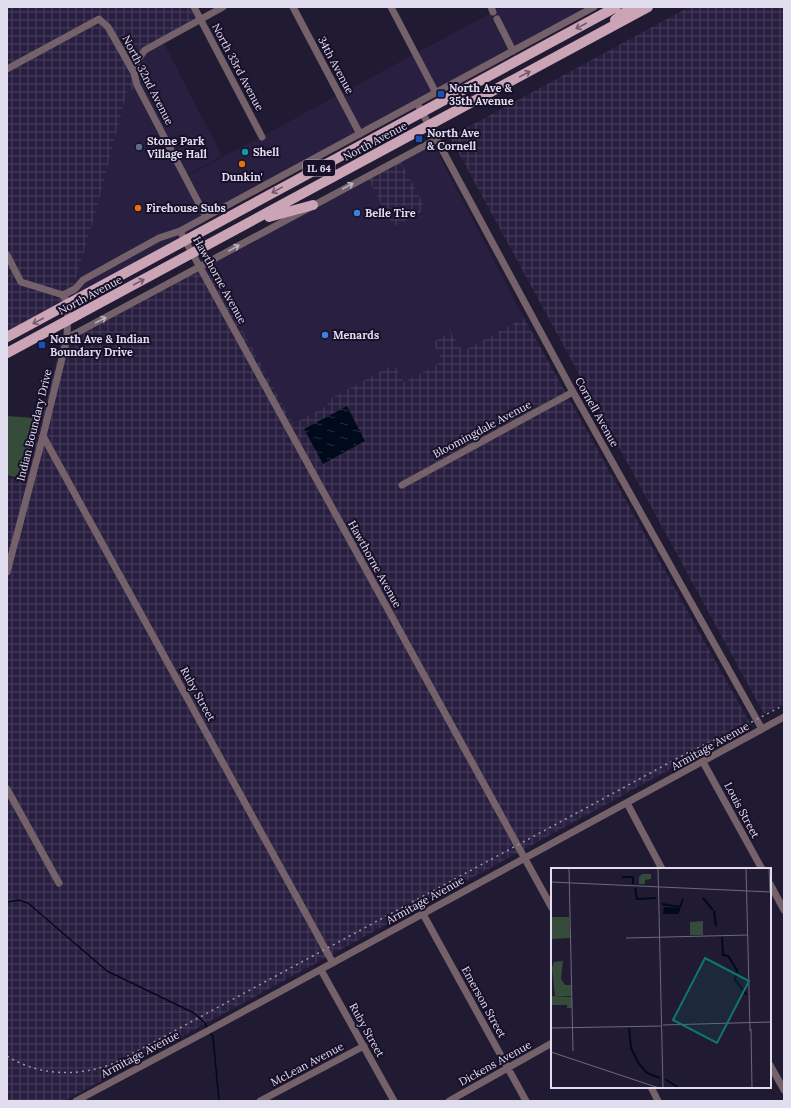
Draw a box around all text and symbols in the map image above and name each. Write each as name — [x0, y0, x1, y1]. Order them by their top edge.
street label: North 33rd Avenue — [209, 21, 267, 113]
one-way arrow — [575, 22, 587, 30]
street label: North 32nd Avenue — [119, 33, 177, 127]
street label: 34th Avenue — [315, 34, 357, 96]
one-way arrow — [519, 69, 531, 77]
place label: North Ave & 35th Avenue — [449, 81, 514, 108]
marker: North Ave & 35th Avenue — [436, 89, 446, 99]
street label: North Avenue — [341, 118, 409, 164]
place label: North Ave & Cornell — [427, 126, 480, 153]
place label: Stone Park Village Hall — [147, 134, 208, 161]
marker: North Ave & Cornell — [414, 134, 424, 144]
marker: Stone Park Village Hall — [134, 142, 144, 152]
place label: Shell — [253, 145, 280, 159]
marker: Shell — [240, 147, 250, 157]
marker: Dunkin' — [237, 159, 247, 169]
road number: IL 64 — [303, 160, 335, 176]
place label: Dunkin' — [221, 170, 263, 184]
one-way arrow — [342, 182, 354, 190]
one-way arrow — [271, 187, 283, 195]
place label: Firehouse Subs — [146, 201, 226, 215]
marker: Firehouse Subs — [133, 203, 143, 213]
place label: Belle Tire — [365, 206, 416, 220]
marker: Belle Tire — [352, 208, 362, 218]
street label: Hawthorne Avenue — [190, 234, 250, 326]
one-way arrow — [227, 244, 239, 252]
street label: North Avenue — [56, 272, 124, 318]
one-way arrow — [133, 278, 145, 285]
one-way arrow — [95, 315, 107, 323]
one-way arrow — [32, 317, 44, 325]
place label: Menards — [333, 328, 379, 342]
marker: Menards — [320, 330, 330, 340]
place label: North Ave & Indian Boundary Drive — [50, 332, 150, 359]
marker: North Ave & Indian Boundary Drive — [37, 340, 47, 350]
street label: Indian Boundary Drive — [13, 367, 55, 483]
street label: Cornell Avenue — [572, 375, 622, 449]
street label: Bloomingdale Avenue — [430, 397, 534, 461]
street label: Hawthorne Avenue — [345, 518, 405, 610]
street label: Ruby Street — [177, 665, 219, 724]
street label: Armitage Avenue — [668, 719, 751, 774]
street label: Louis Street — [721, 780, 763, 841]
inset map — [551, 868, 771, 1088]
street label: Armitage Avenue — [383, 873, 466, 928]
street label: Emerson Street — [459, 964, 510, 1041]
street label: Ruby Street — [346, 1001, 388, 1060]
street label: Armitage Avenue — [97, 1027, 182, 1081]
street label: Dickens Avenue — [456, 1037, 534, 1089]
street label: McLean Avenue — [268, 1039, 346, 1089]

